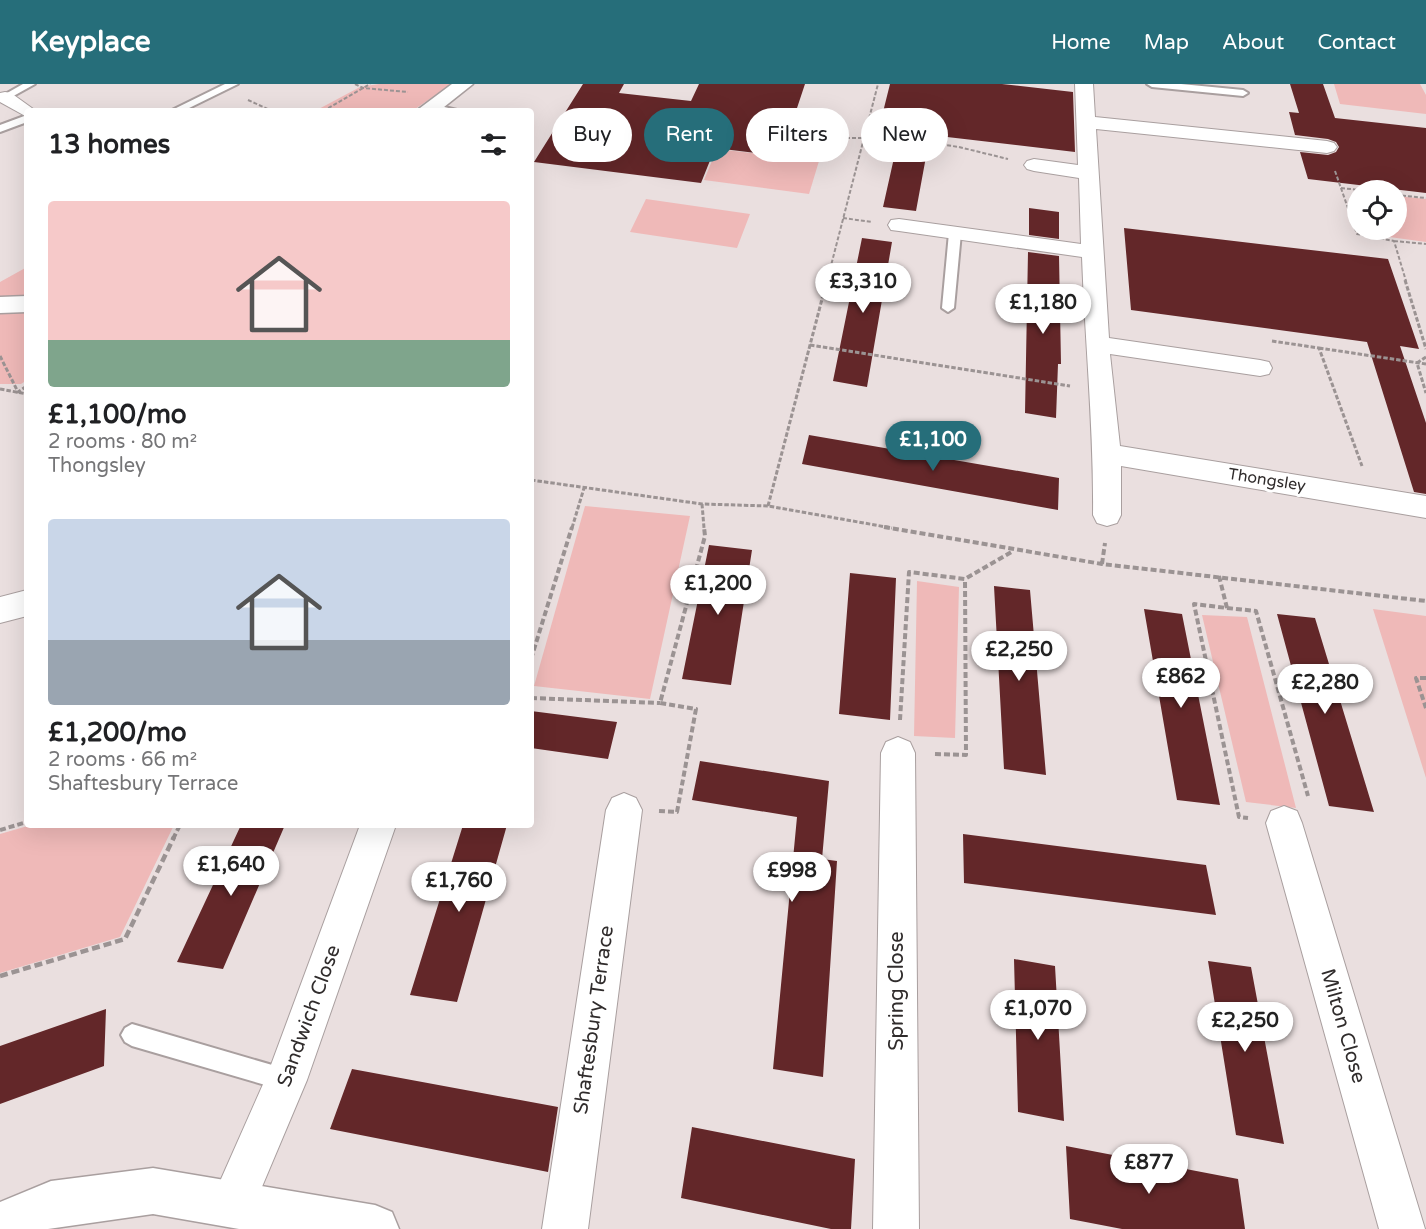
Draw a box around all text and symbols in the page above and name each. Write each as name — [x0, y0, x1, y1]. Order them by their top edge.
text: Keyplace — [30, 25, 151, 59]
text: Home — [1051, 30, 1111, 55]
text: Map — [1144, 30, 1189, 55]
text: About — [1222, 30, 1284, 55]
text: Contact — [1317, 30, 1396, 55]
chip: Buy — [552, 108, 632, 162]
chip: Rent — [644, 108, 734, 162]
chip: Filters — [746, 108, 849, 162]
chip: New — [861, 108, 948, 162]
icon: filters — [477, 128, 510, 161]
text: 13 homes — [48, 129, 170, 160]
map controls — [1347, 180, 1407, 240]
button: locate — [1347, 180, 1407, 240]
icon: home — [225, 240, 333, 348]
pin: £3,310 — [814, 263, 912, 314]
text: £3,310 — [829, 270, 897, 294]
pin: £1,180 — [994, 284, 1092, 335]
text: £1,180 — [1009, 291, 1077, 315]
text: £1,100/mo — [48, 399, 187, 430]
pin: £1,100 — [884, 421, 982, 472]
text: £1,100 — [899, 428, 967, 452]
text: 2 rooms · 80 m² — [48, 430, 197, 454]
text: Thongsley — [48, 454, 146, 478]
street label: Thongsley — [1227, 464, 1308, 496]
icon: home — [225, 558, 333, 666]
pin: £1,200 — [669, 565, 767, 616]
text: £1,200 — [684, 572, 752, 596]
pin: £2,250 — [970, 631, 1068, 682]
text: £2,250 — [985, 638, 1053, 662]
pin: £862 — [1145, 658, 1217, 709]
pin: £2,280 — [1276, 664, 1374, 715]
text: £862 — [1156, 665, 1206, 689]
text: £2,280 — [1291, 671, 1359, 695]
text: £1,200/mo — [48, 717, 187, 748]
text: 2 rooms · 66 m² — [48, 748, 197, 772]
text: Shaftesbury Terrace — [48, 772, 238, 796]
pin: £1,640 — [182, 846, 280, 897]
pin: £998 — [756, 852, 828, 903]
text: £1,640 — [197, 853, 265, 877]
text: £998 — [767, 859, 817, 883]
pin: £1,760 — [410, 862, 508, 913]
text: £1,760 — [425, 869, 493, 893]
street label: Shaftesbury Terrace — [569, 924, 619, 1116]
street label: Spring Close — [885, 931, 909, 1051]
street label: Sandwich Close — [272, 942, 346, 1090]
street label: Milton Close — [1315, 966, 1371, 1086]
pin: £1,070 — [989, 990, 1087, 1041]
text: £1,070 — [1004, 997, 1072, 1021]
pin: £2,250 — [1196, 1002, 1294, 1053]
text: £2,250 — [1211, 1009, 1279, 1033]
pin: £877 — [1113, 1144, 1185, 1195]
text: £877 — [1124, 1151, 1174, 1175]

